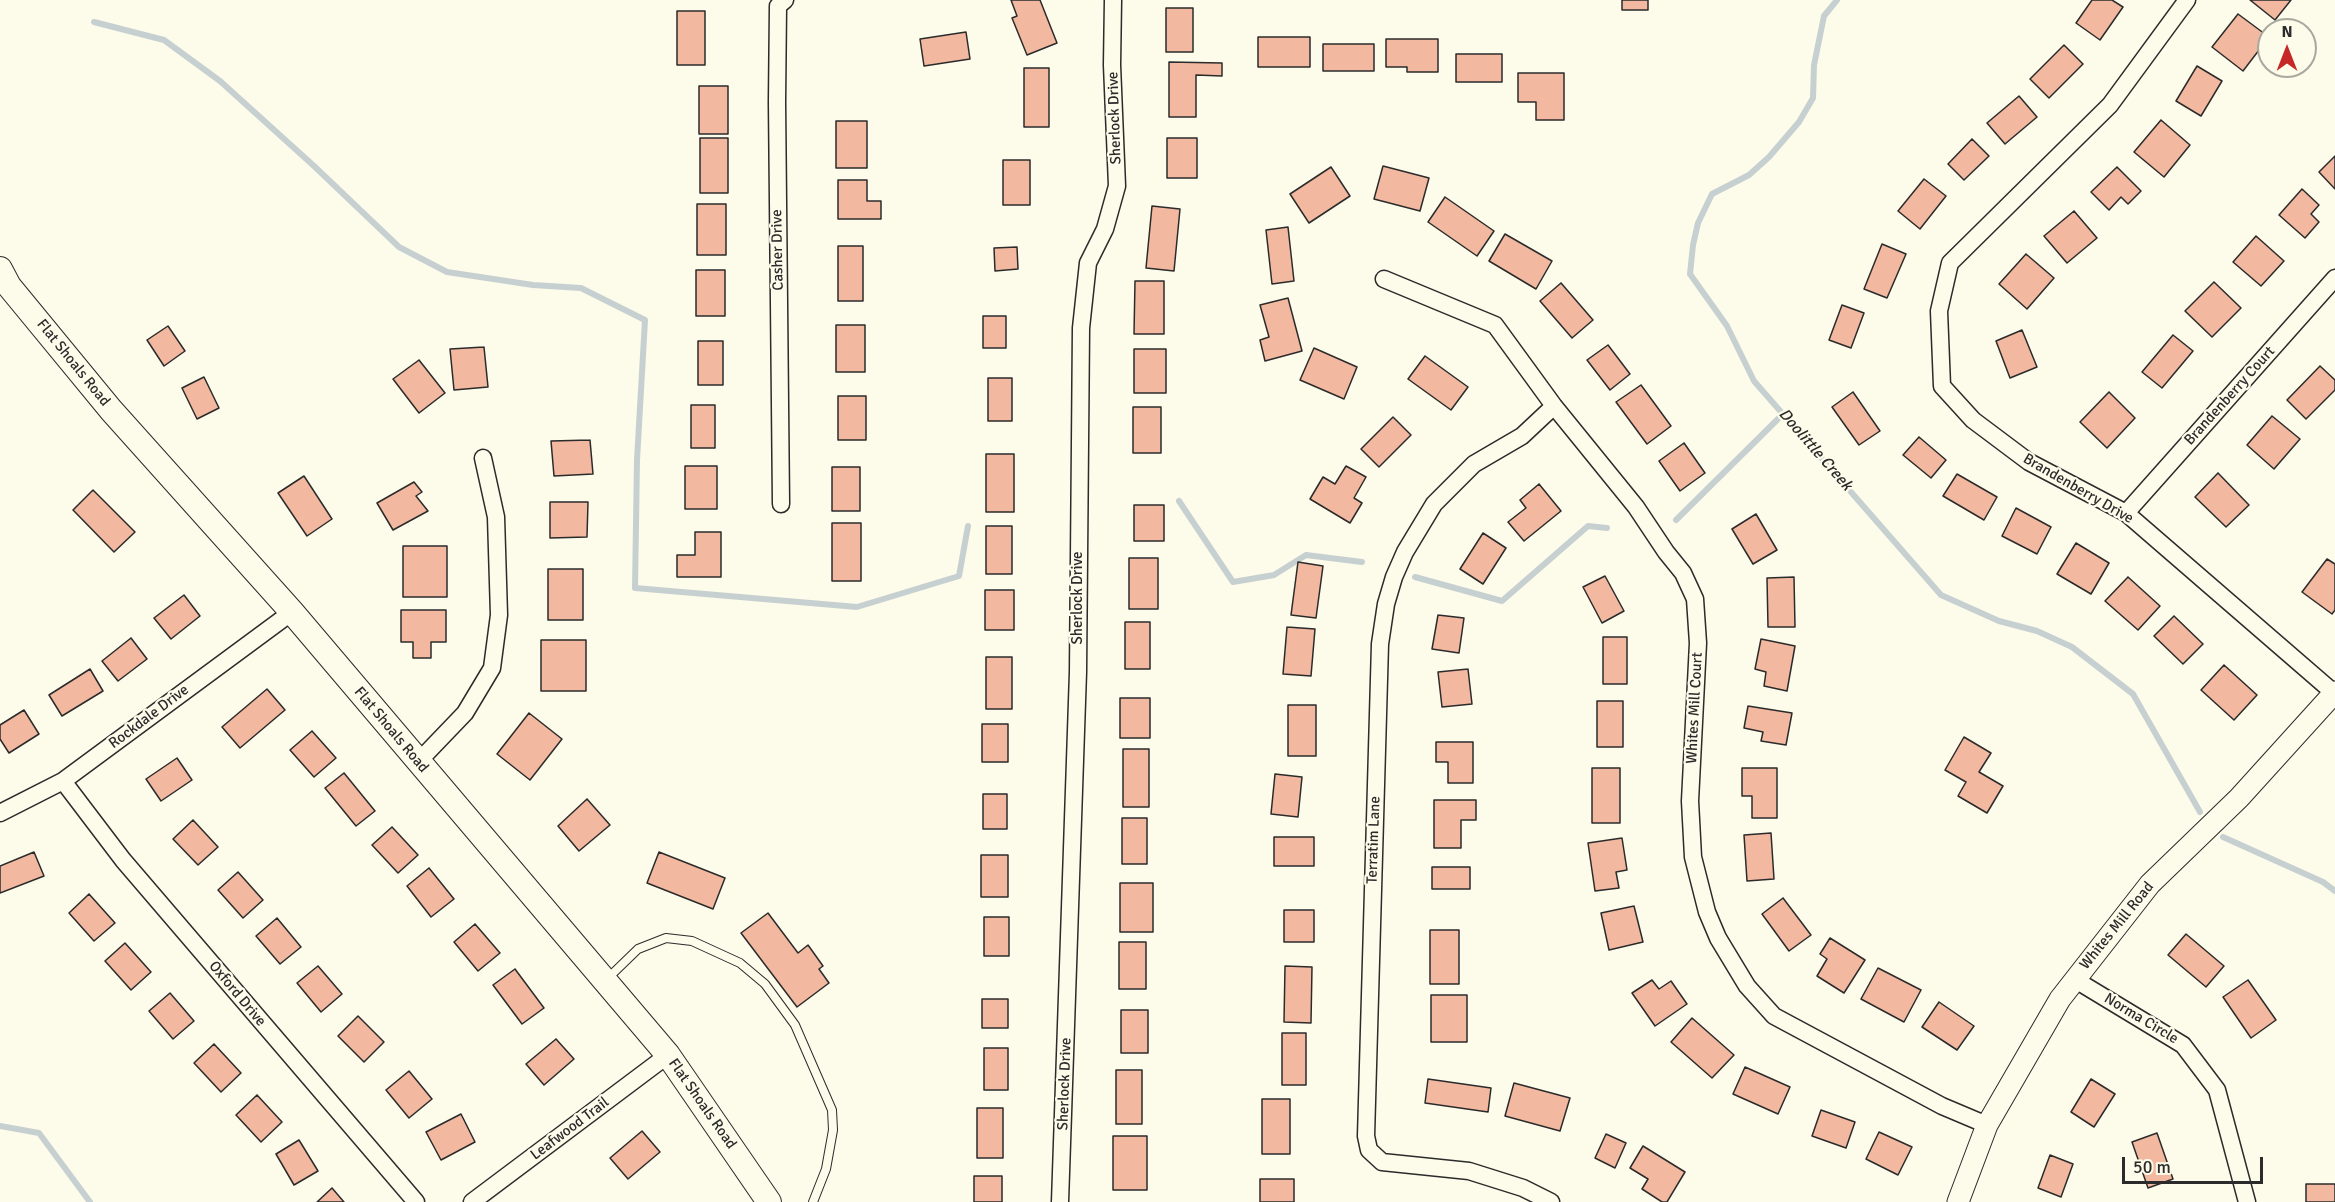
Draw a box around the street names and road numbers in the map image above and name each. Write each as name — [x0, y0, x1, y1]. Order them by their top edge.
street label: Sherlock Drive — [1104, 71, 1126, 165]
street label: Casher Drive — [768, 209, 788, 291]
street label: Flat Shoals Road — [32, 316, 114, 410]
street label: Brandenberry Court — [2181, 343, 2279, 449]
street label: Brandenberry Drive — [2020, 450, 2136, 528]
street label: Sherlock Drive — [1069, 551, 1087, 645]
street label: Whites Mill Court — [1683, 652, 1707, 764]
street label: Rockdale Drive — [106, 681, 192, 753]
street label: Flat Shoals Road — [350, 683, 432, 777]
street label: Terratim Lane — [1363, 796, 1385, 884]
street label: Whites Mill Road — [2076, 879, 2158, 973]
street label: Oxford Drive — [205, 958, 269, 1030]
street label: Norma Circle — [2101, 990, 2181, 1048]
street label: Sherlock Drive — [1054, 1037, 1076, 1131]
street label: Flat Shoals Road — [664, 1055, 740, 1153]
street label: Leafwood Trail — [527, 1094, 613, 1164]

